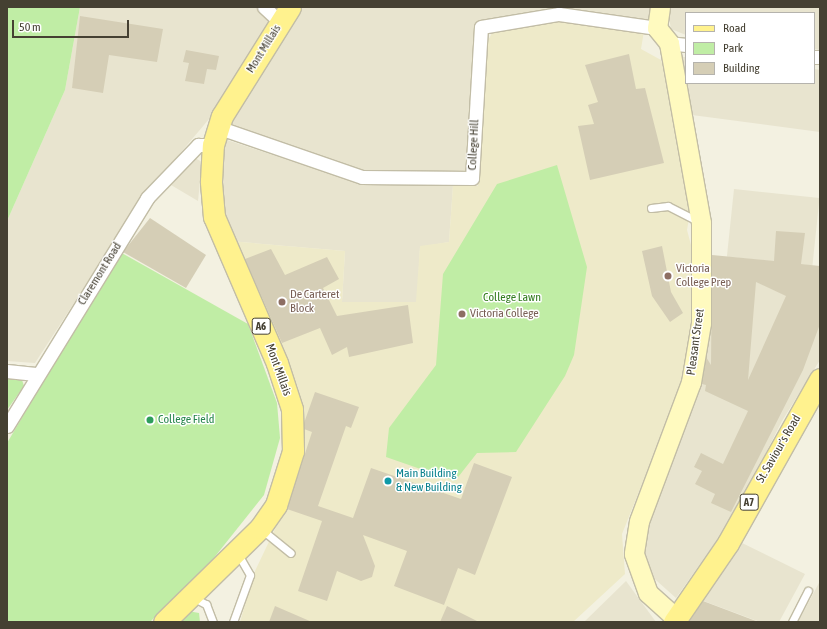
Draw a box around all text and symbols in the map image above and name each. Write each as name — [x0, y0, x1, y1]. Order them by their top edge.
scale bar — [14, 12, 131, 38]
legend — [685, 12, 815, 84]
text: 50 m — [19, 20, 41, 34]
text: Road — [723, 21, 746, 35]
street label: Mont Millais — [243, 22, 285, 76]
text: Park — [723, 41, 743, 55]
text: Building — [723, 61, 760, 75]
street label: College Hill — [465, 119, 483, 171]
street label: Claremont Road — [75, 240, 125, 308]
place label: Victoria College Prep — [676, 262, 731, 290]
marker: Victoria College Prep — [663, 271, 673, 281]
place label: De Carteret Block — [290, 288, 339, 316]
park label: College Lawn — [483, 291, 541, 305]
marker: De Carteret Block — [277, 297, 287, 307]
place label: Victoria College — [470, 307, 539, 321]
street label: Pleasant Street — [684, 308, 708, 376]
marker: Victoria College — [457, 309, 467, 319]
road number: A6 — [251, 317, 271, 335]
street label: Mont Millais — [262, 342, 294, 398]
street label: St. Saviour's Road — [754, 412, 804, 486]
place label: College Field — [158, 413, 215, 427]
marker: College Field — [145, 415, 155, 425]
place label: Main Building & New Building — [396, 467, 462, 495]
marker: Main Building & New Building — [383, 476, 393, 486]
road number: A7 — [739, 493, 759, 511]

